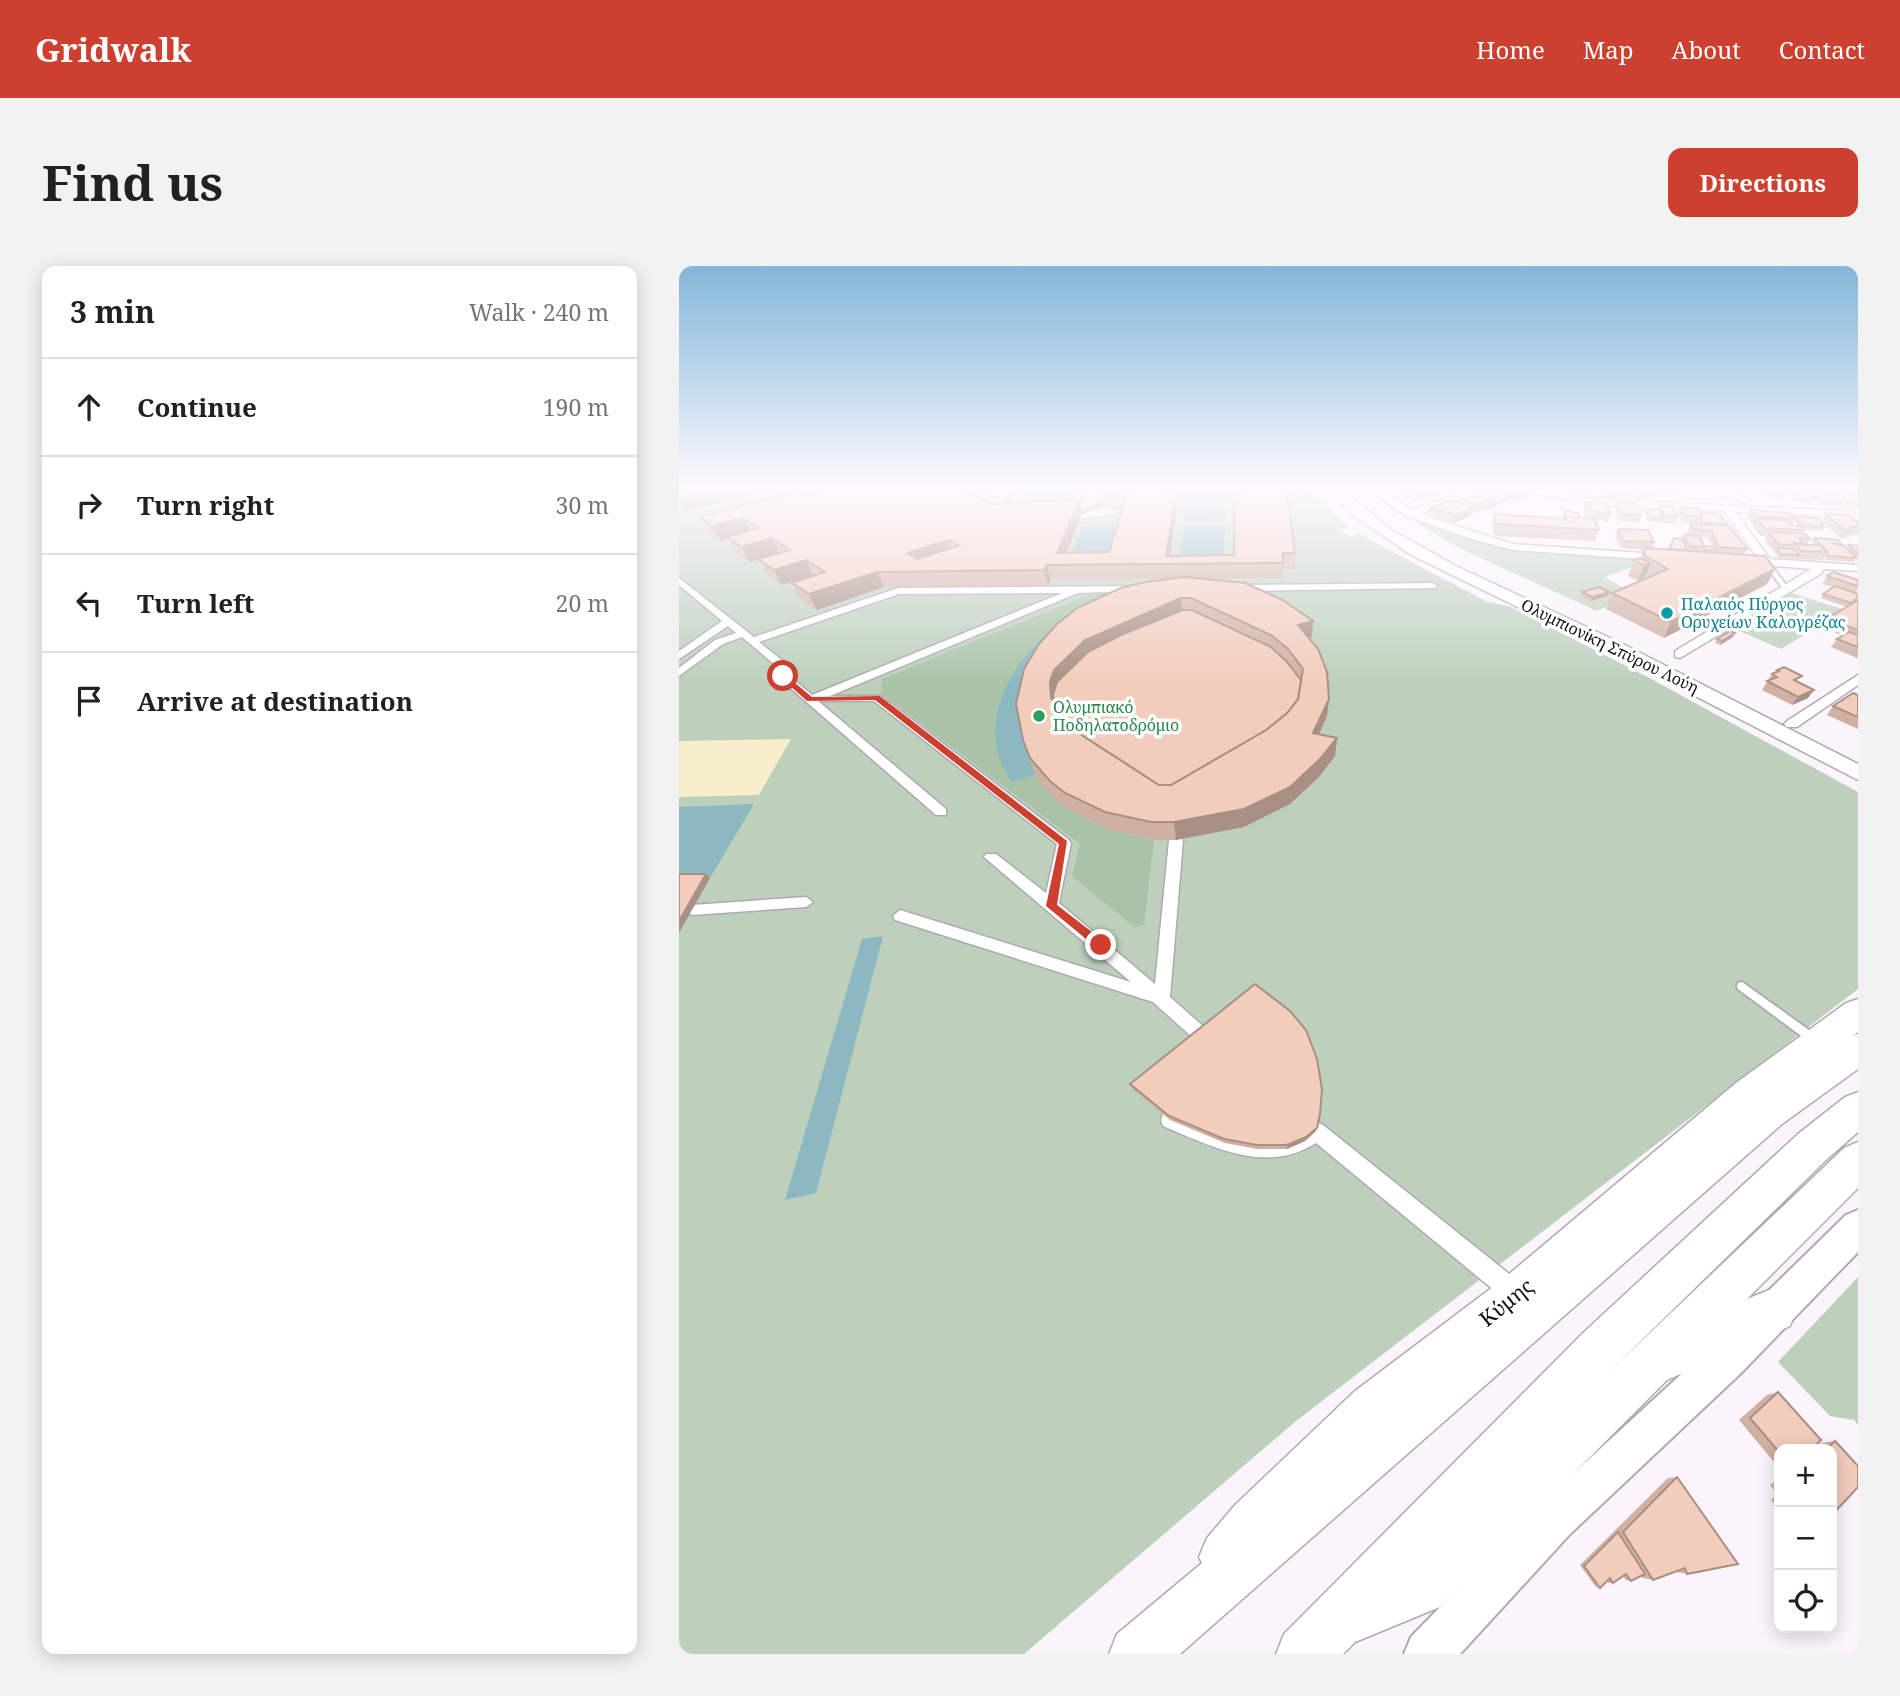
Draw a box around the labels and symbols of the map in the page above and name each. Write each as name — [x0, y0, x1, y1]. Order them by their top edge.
street label: Ολυμπιονίκη Σπύρου Λούη — [1518, 593, 1702, 699]
place label: Παλαιός Πύργος Ορυχείων Καλογρέζας — [1681, 593, 1846, 633]
marker: Παλαιός Πύργος Ορυχείων Καλογρέζας — [1659, 605, 1675, 621]
route start — [767, 660, 798, 691]
place label: Ολυμπιακό Ποδηλατοδρόμιο — [1053, 696, 1179, 736]
marker: Ολυμπιακό Ποδηλατοδρόμιο — [1031, 708, 1047, 724]
route end — [1085, 929, 1116, 960]
street label: Κύμης — [1473, 1272, 1539, 1332]

